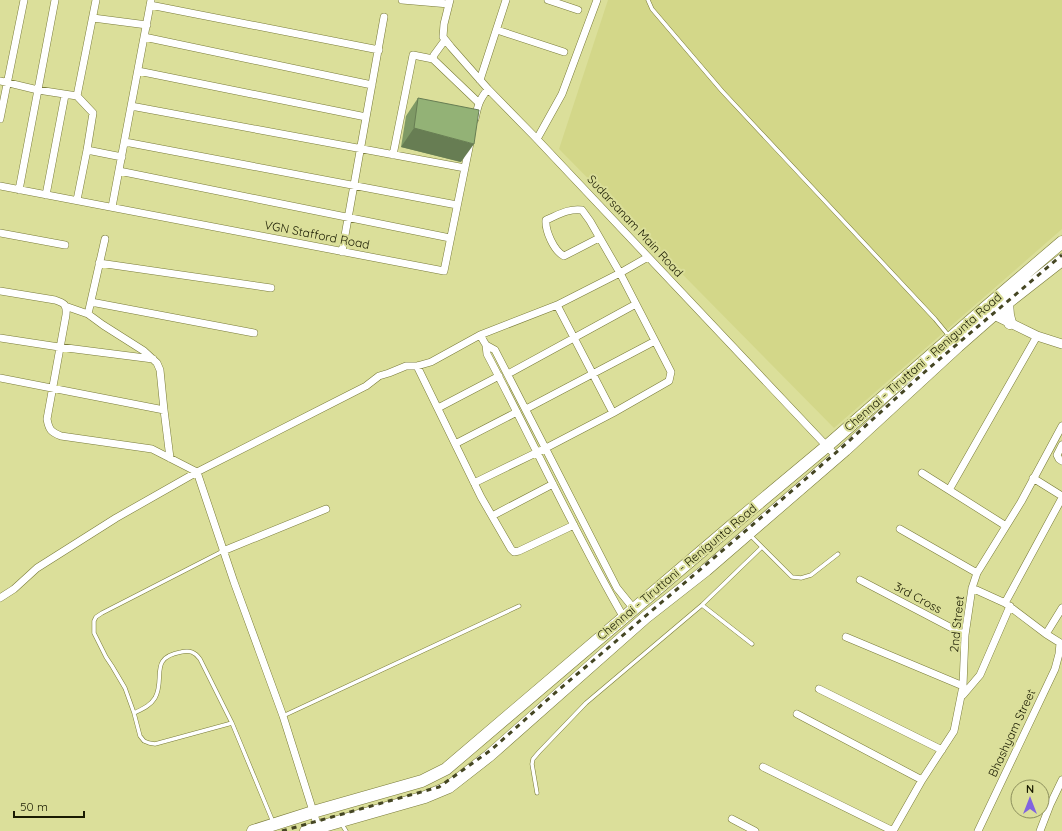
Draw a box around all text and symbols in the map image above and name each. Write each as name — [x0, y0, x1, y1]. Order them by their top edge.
street label: Sudarsanam Main Road — [584, 172, 687, 280]
street label: VGN Stafford Road — [263, 217, 371, 252]
street label: Chennai - Tiruttani - Renigunta Road — [841, 289, 1004, 434]
street label: Chennai - Tiruttani - Renigunta Road — [594, 500, 759, 643]
street label: 3rd Cross — [892, 579, 945, 617]
street label: 2nd Street — [946, 595, 967, 653]
street label: Bhashyam Street — [985, 686, 1038, 779]
north arrow — [1010, 779, 1050, 819]
text: N — [1026, 782, 1034, 796]
scale bar — [14, 793, 84, 819]
text: 50 m — [20, 799, 48, 814]

